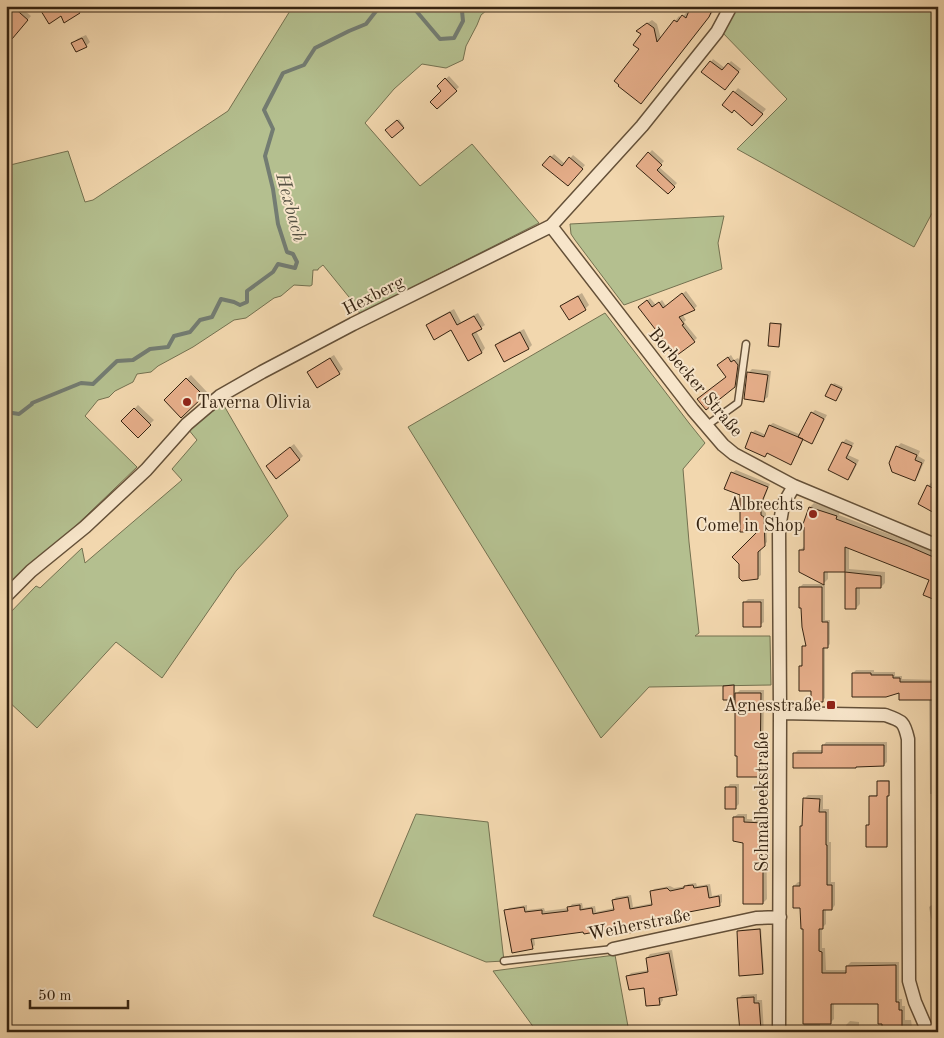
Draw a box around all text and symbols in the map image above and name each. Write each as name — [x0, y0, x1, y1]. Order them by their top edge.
water label: Hexbach — [271, 170, 308, 245]
street label: Hexberg — [340, 273, 407, 319]
street label: Borbecker Straße — [645, 325, 746, 440]
place label: Taverna Olivia — [197, 394, 311, 412]
marker: Taverna Olivia — [181, 396, 193, 408]
place label: Albrechts Come in Shop — [696, 496, 803, 535]
marker: Albrechts Come in Shop — [807, 508, 819, 520]
place label: Agnesstraße — [724, 697, 821, 715]
marker: Agnesstraße — [825, 699, 837, 711]
street label: Schmalbeekstraße — [754, 732, 772, 872]
street label: Weiherstraße — [586, 906, 692, 944]
scale bar — [30, 978, 128, 1010]
text: 50 m — [38, 989, 72, 1004]

